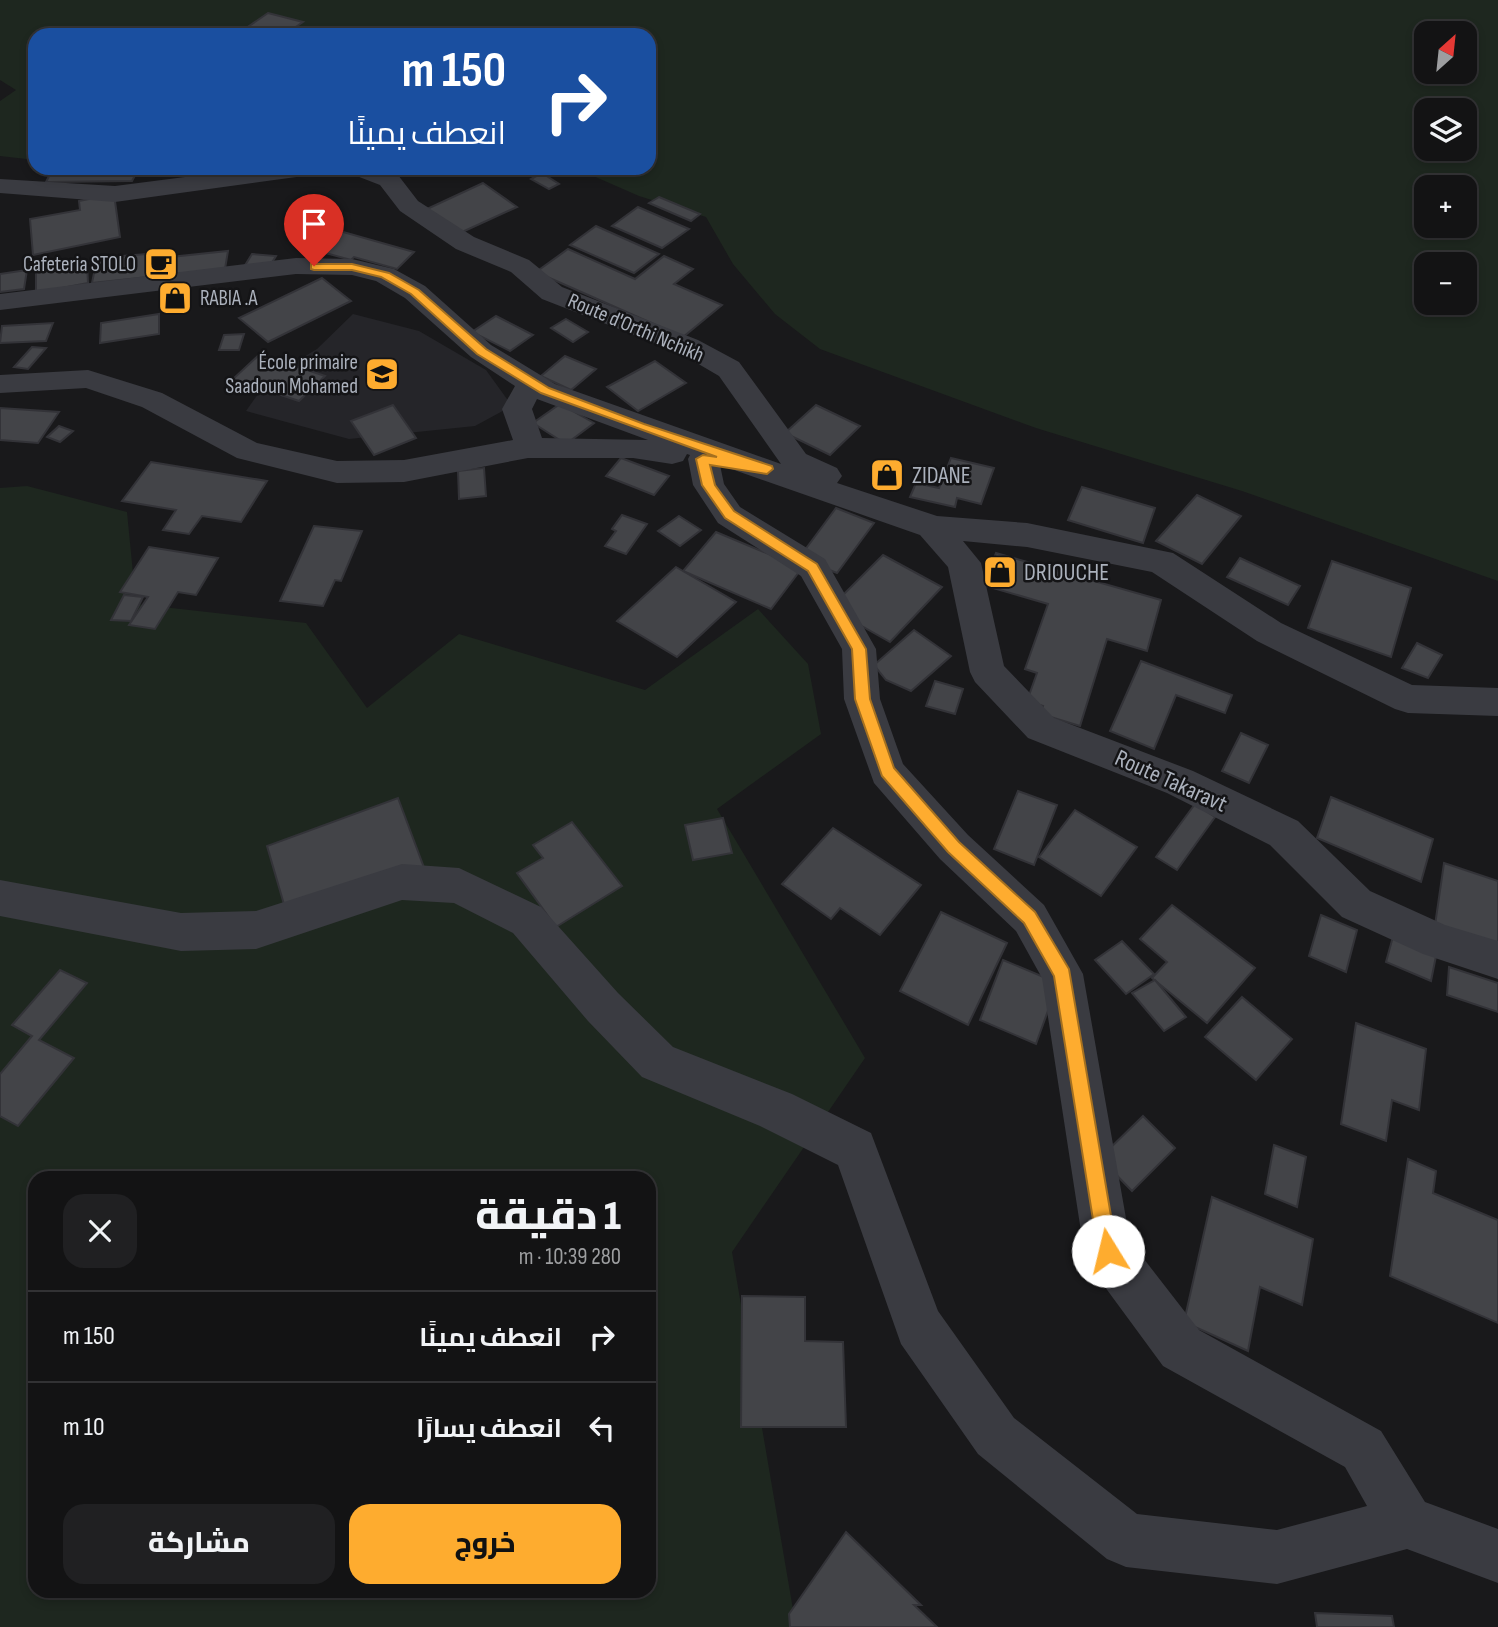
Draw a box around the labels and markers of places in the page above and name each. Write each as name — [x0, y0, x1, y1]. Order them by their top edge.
pin — [284, 194, 344, 266]
cafe icon: Cafeteria STOLO — [142, 245, 180, 283]
place label: Cafeteria STOLO — [23, 252, 136, 277]
shop icon: RABIA .A — [156, 279, 194, 317]
place label: RABIA .A — [200, 286, 259, 311]
place label: École primaire Saadoun Mohamed — [225, 350, 358, 399]
school or university icon: École primaire Saadoun Mohamed — [363, 355, 401, 393]
shop icon: ZIDANE — [868, 456, 906, 494]
place label: ZIDANE — [912, 461, 971, 490]
shop icon: DRIOUCHE — [981, 553, 1019, 591]
place label: DRIOUCHE — [1024, 558, 1109, 587]

